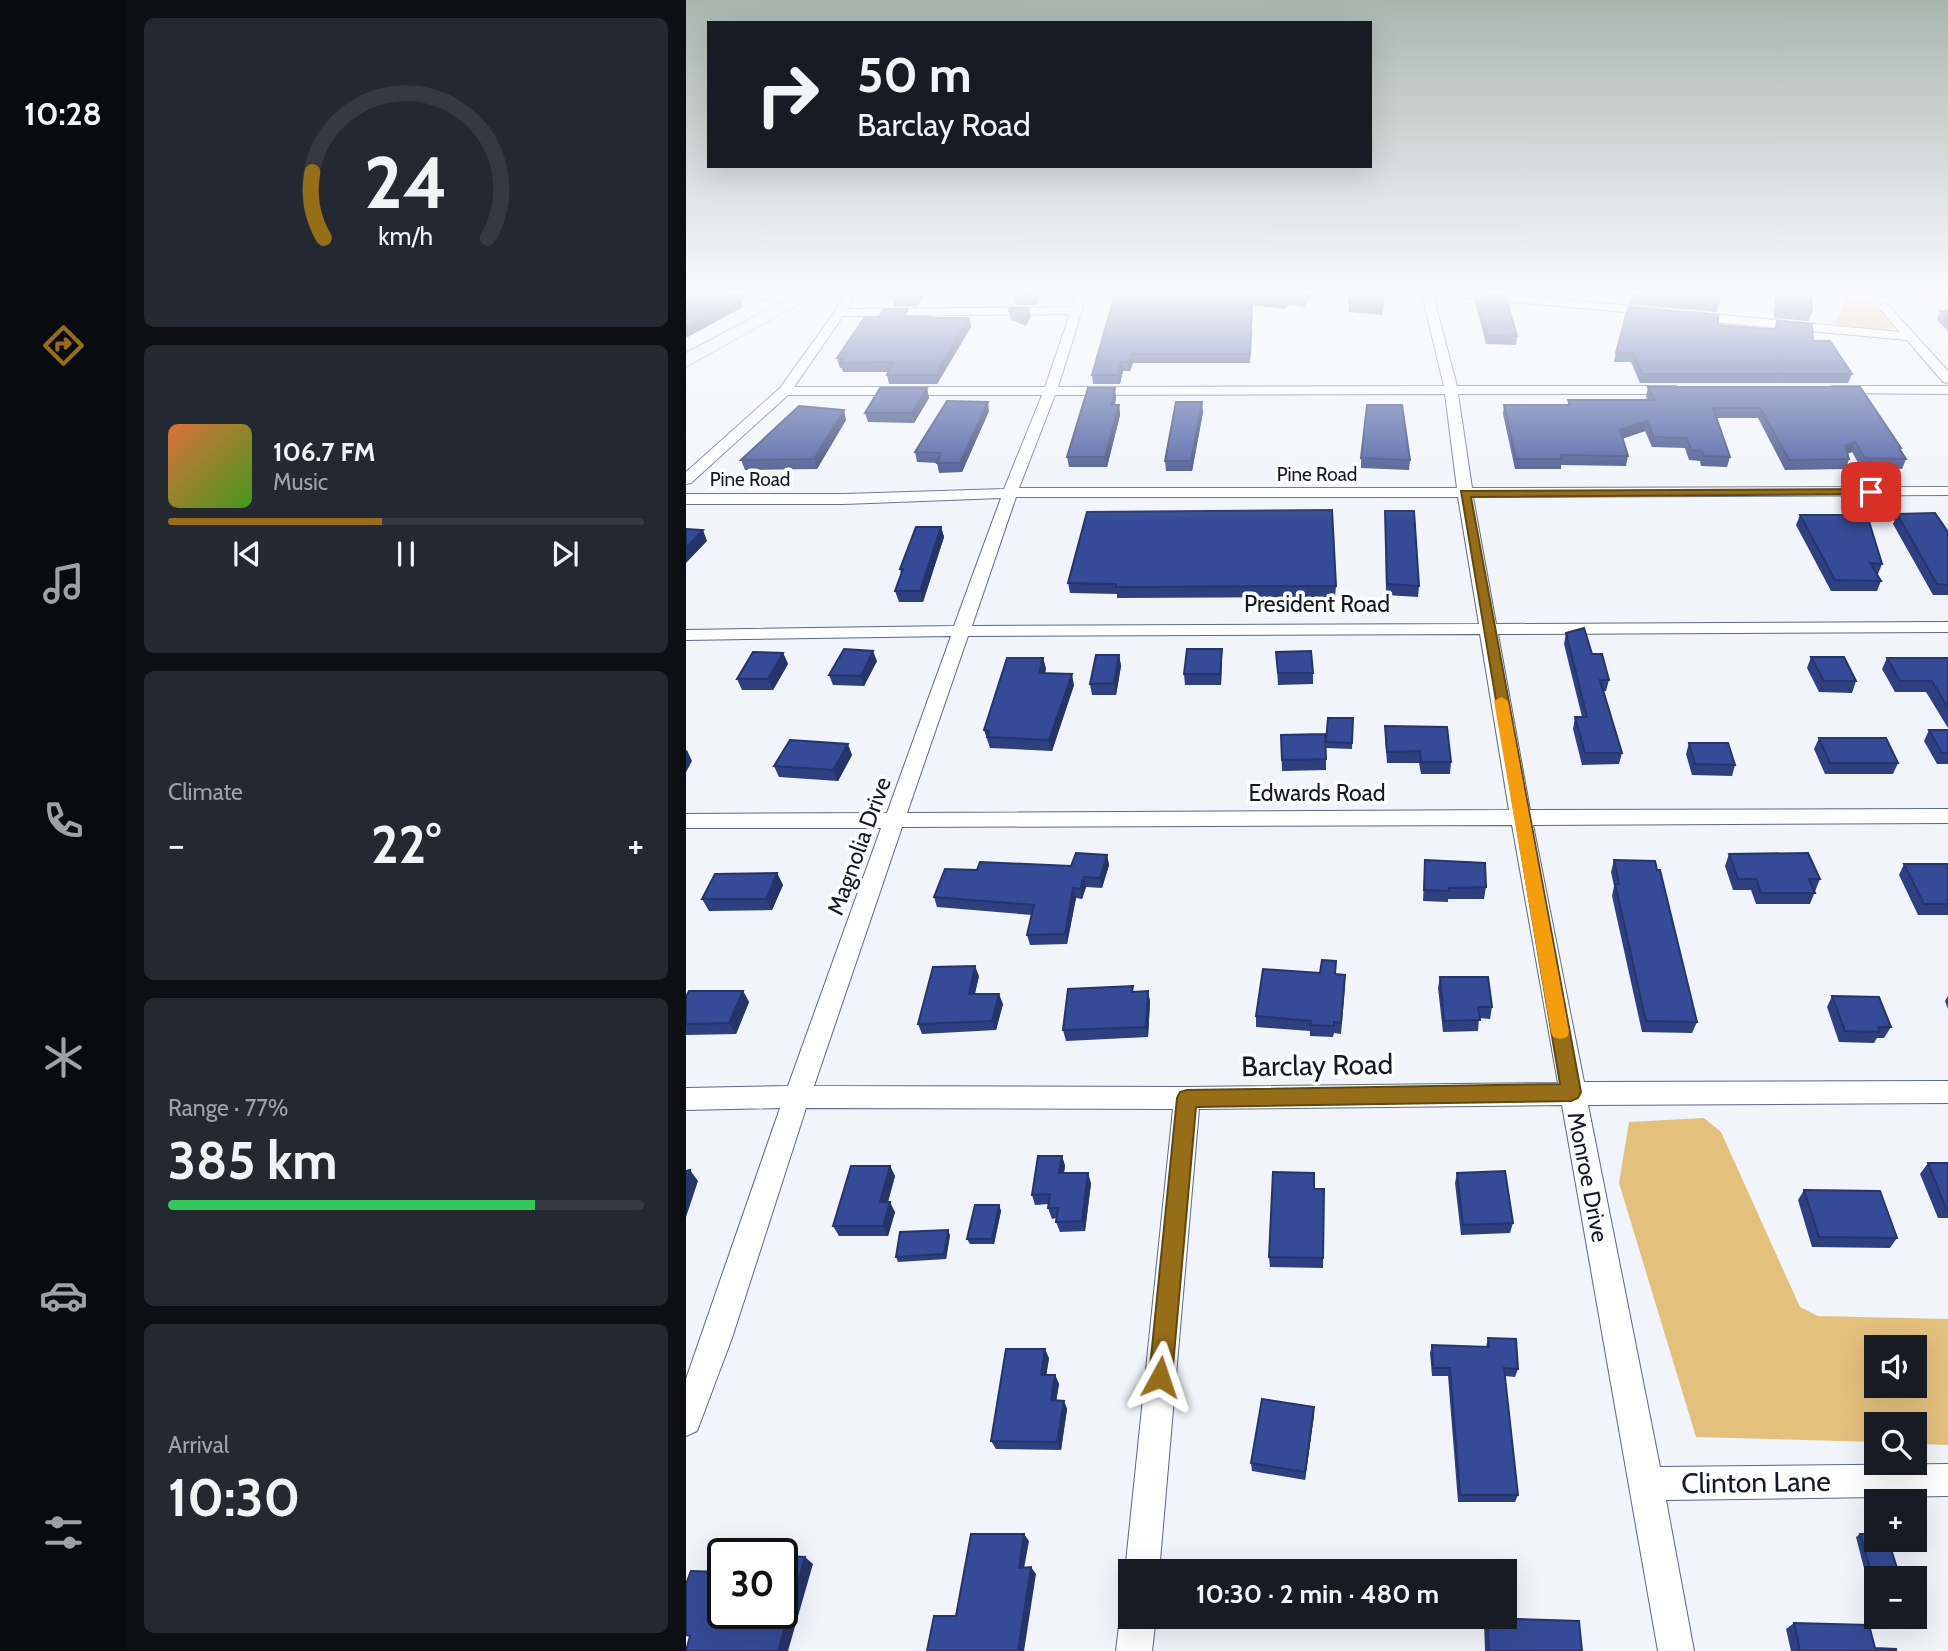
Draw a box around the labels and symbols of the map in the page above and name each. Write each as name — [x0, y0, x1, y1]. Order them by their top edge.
pin — [1841, 462, 1901, 522]
street label: Pine Road — [1277, 463, 1357, 486]
street label: Pine Road — [710, 468, 790, 491]
street label: President Road — [1244, 590, 1390, 618]
street label: Magnolia Drive — [821, 773, 897, 919]
street label: Edwards Road — [1248, 779, 1386, 807]
street label: Barclay Road — [1241, 1047, 1393, 1083]
street label: Monroe Drive — [1562, 1110, 1614, 1245]
position arrow — [1123, 1340, 1197, 1414]
street label: Clinton Lane — [1681, 1464, 1831, 1500]
speed limit sign: 30 — [707, 1538, 798, 1629]

